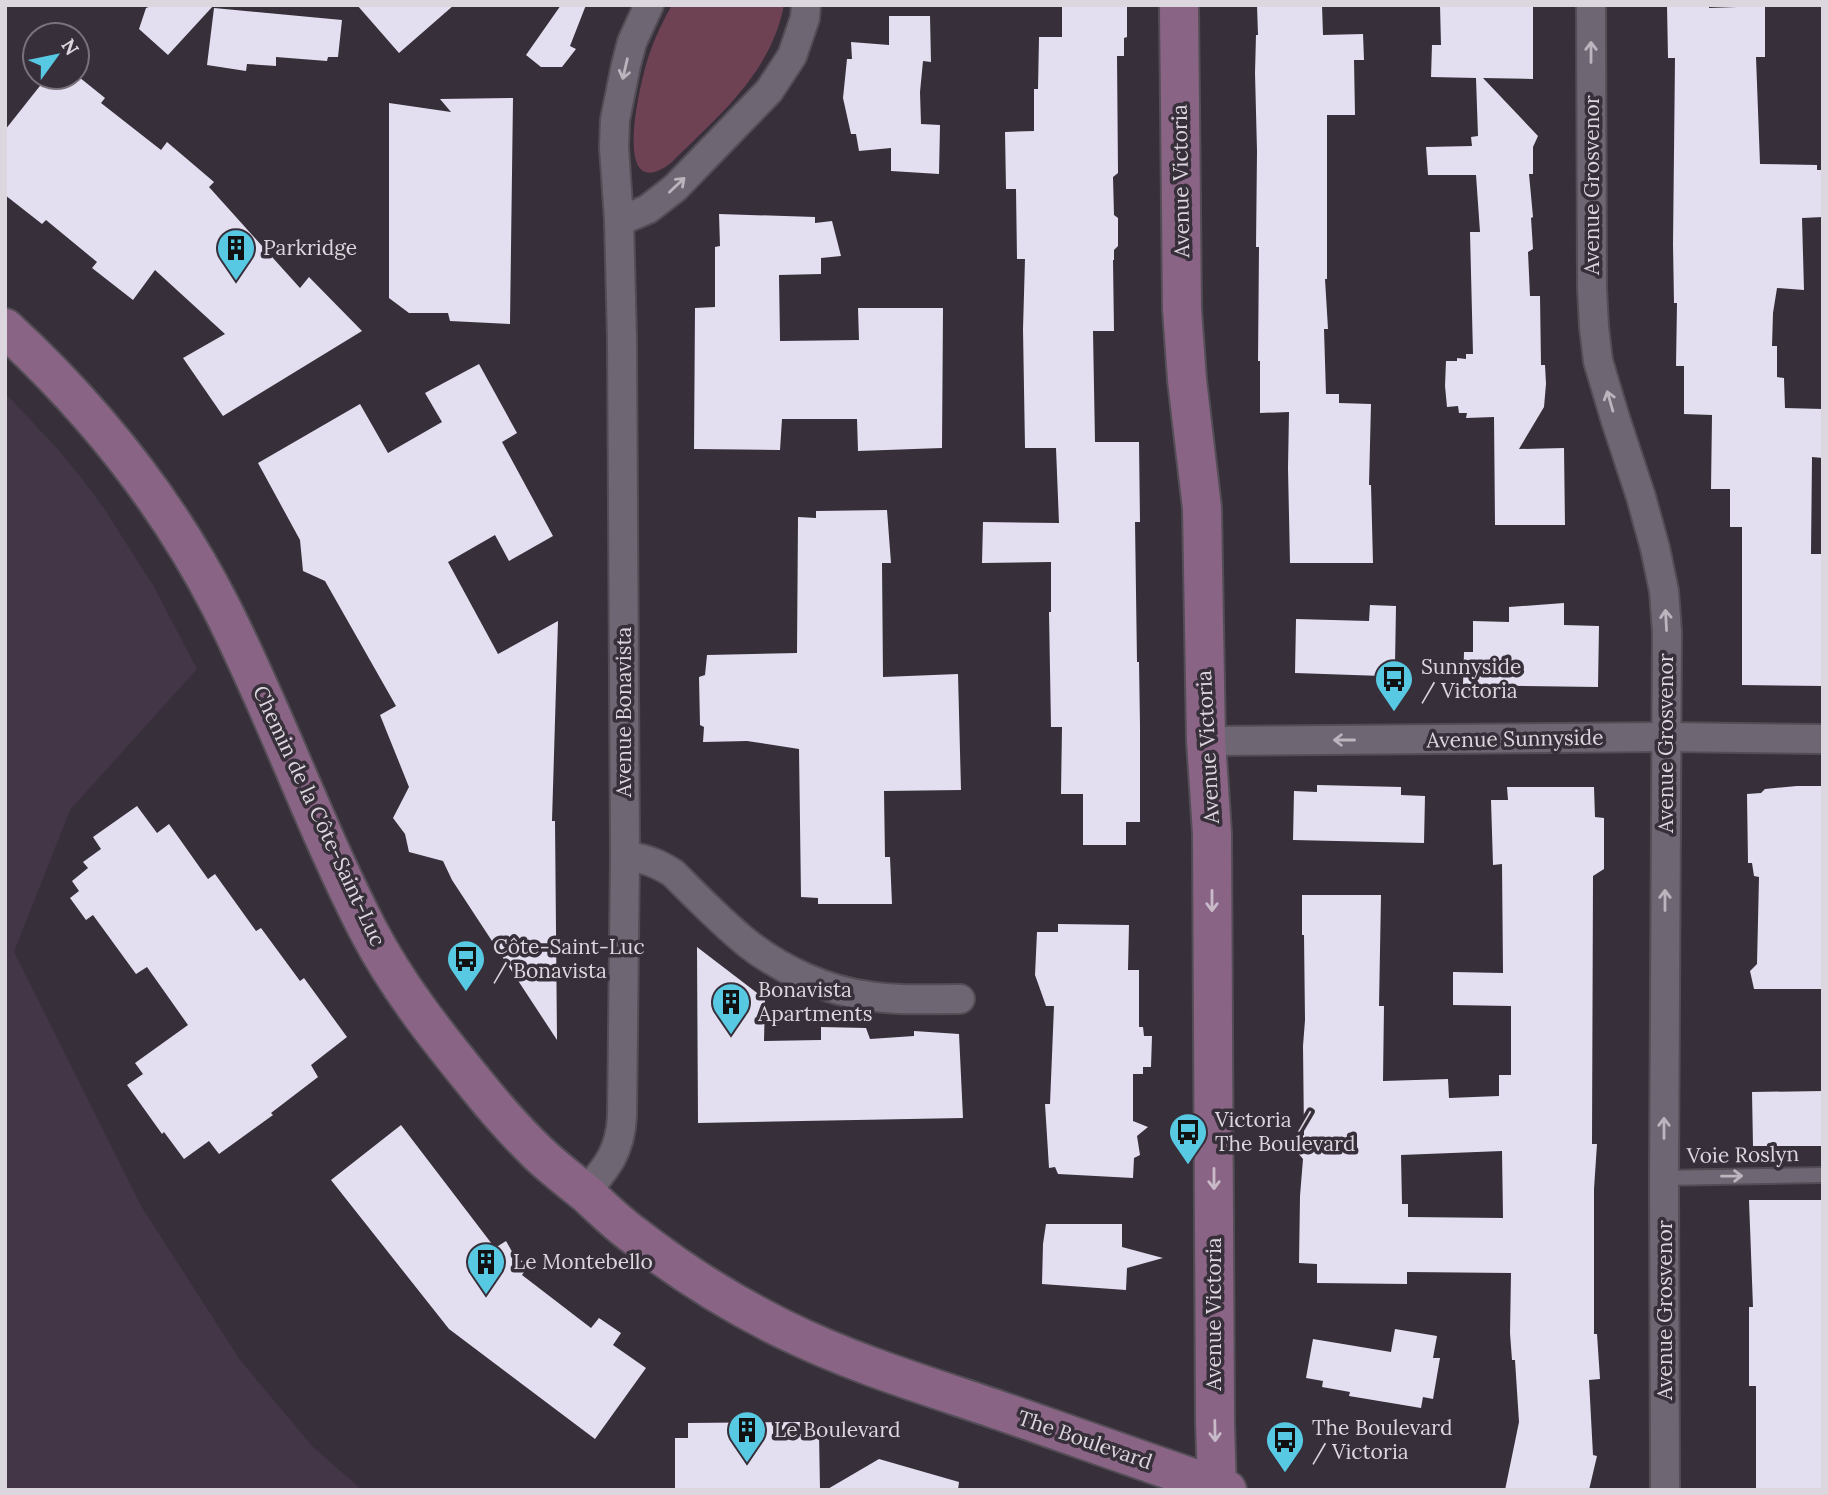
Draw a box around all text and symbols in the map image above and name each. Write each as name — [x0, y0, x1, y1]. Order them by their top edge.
north arrow — [21, 21, 91, 91]
text: N — [56, 34, 84, 60]
one-way arrow — [1584, 41, 1598, 64]
one-way arrow — [618, 57, 631, 80]
street label: Avenue Grosvenor — [1578, 95, 1605, 276]
street label: Avenue Victoria — [1166, 104, 1195, 259]
one-way arrow — [668, 177, 686, 193]
building icon: Parkridge — [215, 227, 257, 282]
place label: Parkridge — [263, 234, 357, 261]
one-way arrow — [1602, 390, 1615, 412]
one-way arrow — [1659, 609, 1672, 632]
street label: Avenue Bonavista — [610, 627, 637, 798]
place label: Sunnyside / Victoria — [1421, 653, 1521, 704]
street label: Avenue Grosvenor — [1652, 653, 1679, 834]
bus stop icon: Sunnyside / Victoria — [1373, 658, 1415, 713]
street label: Avenue Victoria — [1190, 670, 1225, 825]
street label: Chemin de la Côte-Saint-Luc — [247, 681, 392, 951]
street label: Avenue Sunnyside — [1425, 723, 1604, 754]
one-way arrow — [1333, 733, 1356, 747]
one-way arrow — [1658, 889, 1672, 912]
one-way arrow — [1205, 890, 1219, 913]
place label: Côte-Saint-Luc / Bonavista — [493, 933, 645, 984]
bus stop icon: Côte-Saint-Luc / Bonavista — [445, 938, 487, 993]
place label: Bonavista Apartments — [757, 976, 872, 1027]
building icon: Bonavista Apartments — [710, 981, 752, 1036]
place label: Victoria / The Boulevard — [1214, 1106, 1356, 1157]
bus stop icon: Victoria / The Boulevard — [1167, 1111, 1209, 1166]
one-way arrow — [1657, 1116, 1671, 1139]
street label: Voie Roslyn — [1686, 1140, 1800, 1169]
one-way arrow — [1207, 1167, 1221, 1190]
one-way arrow — [1721, 1170, 1744, 1183]
street label: Avenue Grosvenor — [1651, 1220, 1678, 1401]
street label: Avenue Victoria — [1200, 1237, 1227, 1392]
building icon: Le Montebello — [465, 1241, 507, 1296]
place label: Le Montebello — [513, 1248, 653, 1275]
street label: The Boulevard — [1014, 1404, 1156, 1475]
building icon: Le Boulevard — [726, 1409, 768, 1464]
place label: The Boulevard / Victoria — [1312, 1414, 1453, 1465]
place label: Le Boulevard — [774, 1416, 901, 1443]
one-way arrow — [1209, 1419, 1222, 1442]
bus stop icon: The Boulevard / Victoria — [1264, 1419, 1306, 1474]

